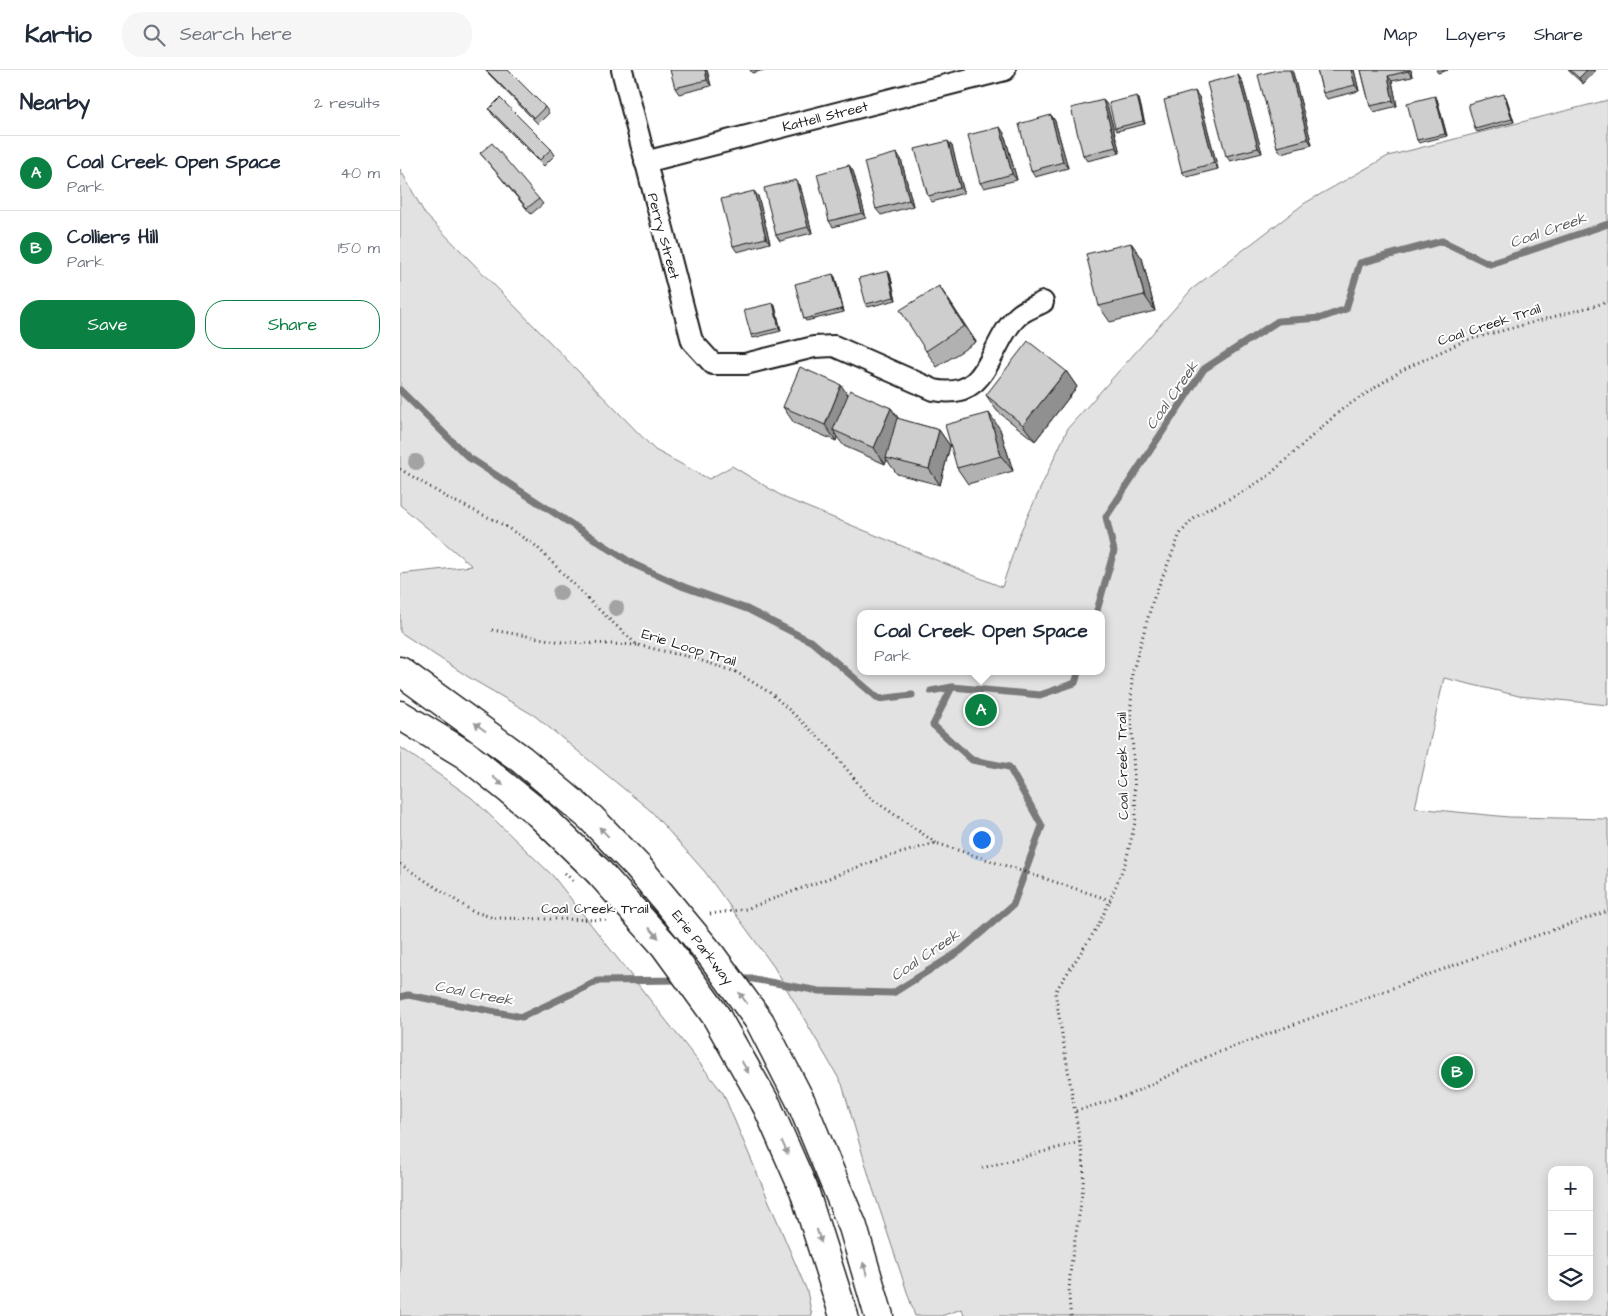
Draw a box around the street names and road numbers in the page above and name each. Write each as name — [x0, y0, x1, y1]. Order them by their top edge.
street label: Kattell Street — [780, 97, 871, 137]
street label: Perry Street — [642, 191, 684, 282]
street label: Coal Creek Trail — [1435, 299, 1544, 351]
street label: Erie Loop Trail — [639, 624, 739, 672]
street label: Coal Creek Trail — [1112, 712, 1134, 820]
street label: Coal Creek Trail — [541, 899, 649, 919]
street label: Erie Parkway — [667, 906, 738, 989]

